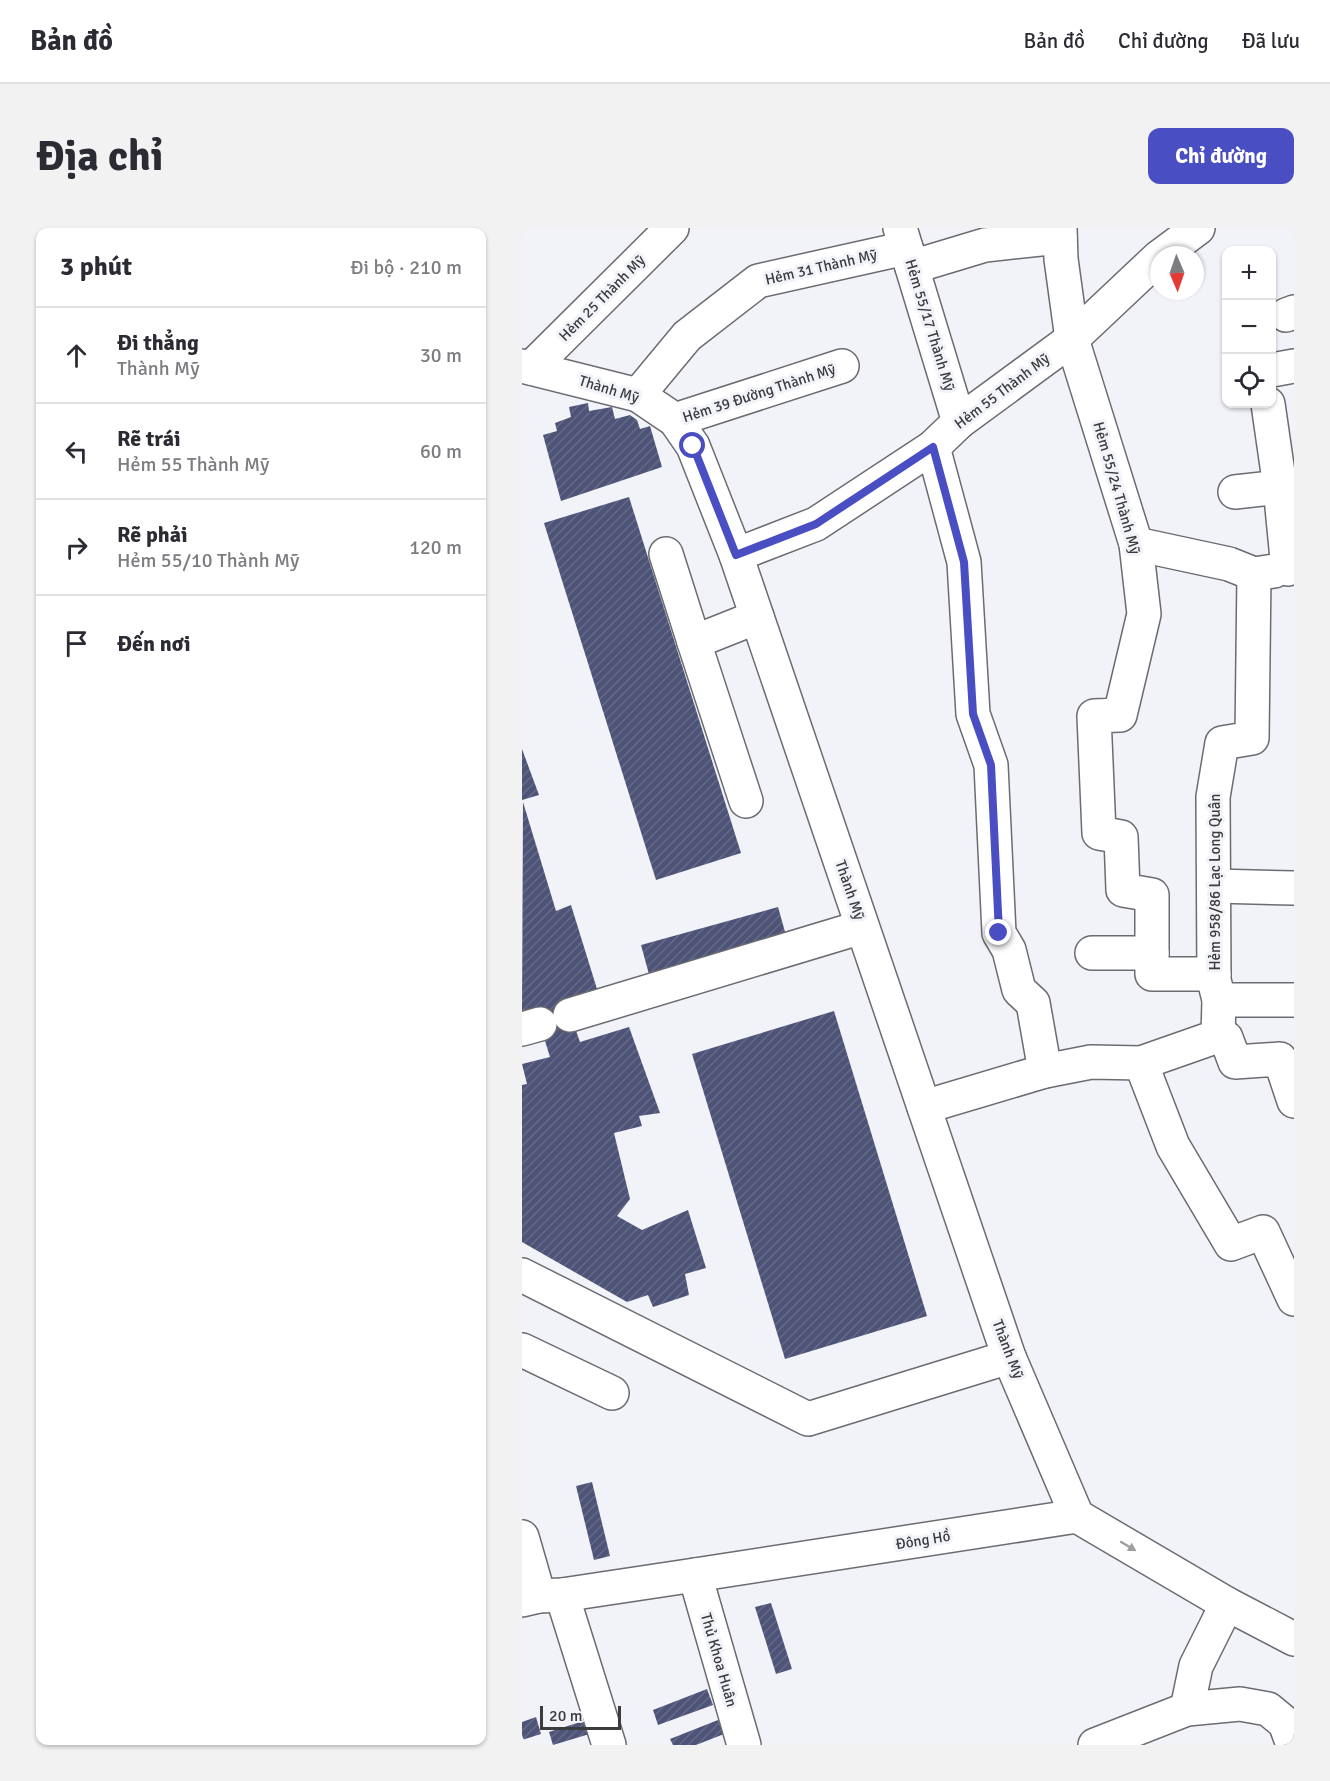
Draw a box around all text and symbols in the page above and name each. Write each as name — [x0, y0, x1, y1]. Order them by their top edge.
text: Bản đồ — [30, 24, 113, 58]
text: Bản đồ — [1024, 28, 1085, 54]
text: Chỉ đường — [1118, 28, 1209, 54]
text: Đã lưu — [1242, 28, 1300, 54]
button: Chỉ đường — [1148, 128, 1294, 184]
text: Địa chỉ — [36, 131, 163, 182]
street label: Hẻm 31 Thành Mỹ — [763, 245, 879, 289]
north arrow — [1150, 246, 1204, 300]
map controls — [1222, 246, 1276, 408]
button: + — [1222, 246, 1276, 300]
text: 3 phút — [60, 251, 132, 283]
street label: Hẻm 25 Thành Mỹ — [555, 251, 649, 345]
text: Đi bộ · 210 m — [350, 255, 462, 280]
street label: Hẻm 55/17 Thành Mỹ — [901, 257, 959, 393]
button: − — [1222, 300, 1276, 354]
text: Đi thẳng — [117, 329, 199, 356]
icon: ahead — [60, 339, 93, 372]
text: 30 m — [420, 343, 462, 368]
street label: Hẻm 55 Thành Mỹ — [951, 349, 1053, 433]
button: locate — [1222, 354, 1276, 408]
text: Thành Mỹ — [117, 356, 200, 381]
street label: Hẻm 39 Đường Thành Mỹ — [680, 360, 838, 426]
street label: Thành Mỹ — [577, 371, 641, 407]
street label: Hẻm 55/24 Thành Mỹ — [1089, 420, 1145, 556]
text: Rẽ trái — [117, 425, 181, 452]
route start — [679, 432, 705, 458]
icon: left — [60, 435, 93, 468]
text: 60 m — [420, 439, 462, 464]
text: Hẻm 55 Thành Mỹ — [117, 452, 269, 477]
text: Rẽ phải — [117, 521, 188, 548]
icon: right — [60, 531, 93, 564]
text: 120 m — [409, 535, 462, 560]
text: Hẻm 55/10 Thành Mỹ — [117, 548, 299, 573]
icon: arrive — [60, 627, 93, 660]
text: Đến nơi — [117, 630, 191, 657]
street label: Hẻm 958/86 Lạc Long Quân — [1206, 793, 1224, 971]
street label: Thành Mỹ — [831, 858, 869, 922]
route end — [985, 919, 1011, 945]
street label: Thành Mỹ — [988, 1317, 1028, 1381]
street label: Đông Hồ — [894, 1527, 952, 1553]
one-way arrow — [1119, 1541, 1136, 1551]
street label: Thủ Khoa Huân — [697, 1611, 741, 1709]
scale bar — [540, 1703, 621, 1730]
text: 20 m — [549, 1706, 583, 1726]

